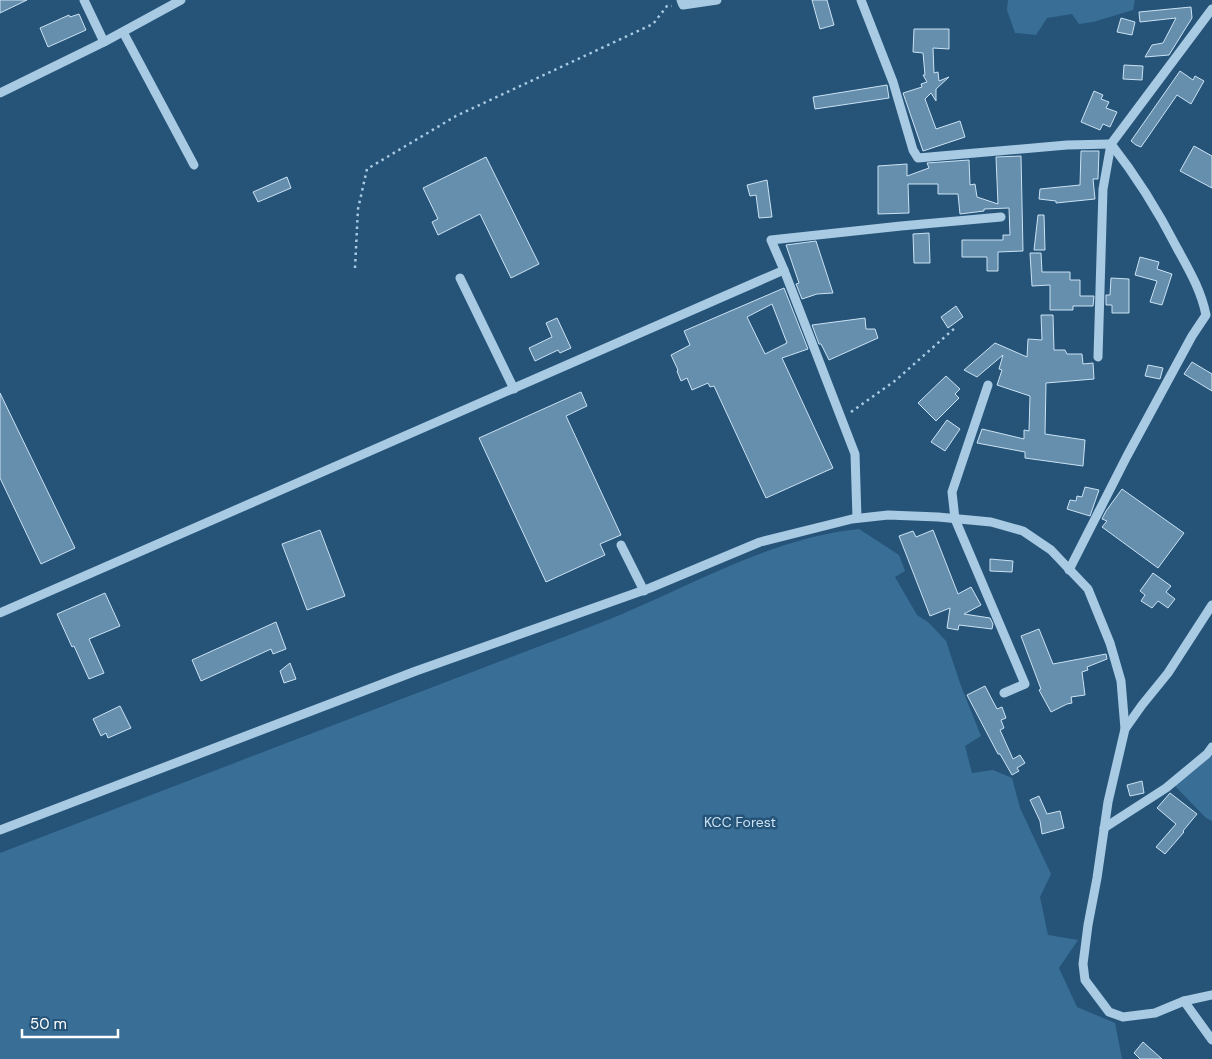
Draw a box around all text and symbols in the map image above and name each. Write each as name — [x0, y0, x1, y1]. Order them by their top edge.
park label: KCC Forest — [704, 813, 776, 831]
scale bar — [22, 1006, 119, 1038]
text: 50 m — [30, 1014, 67, 1034]

